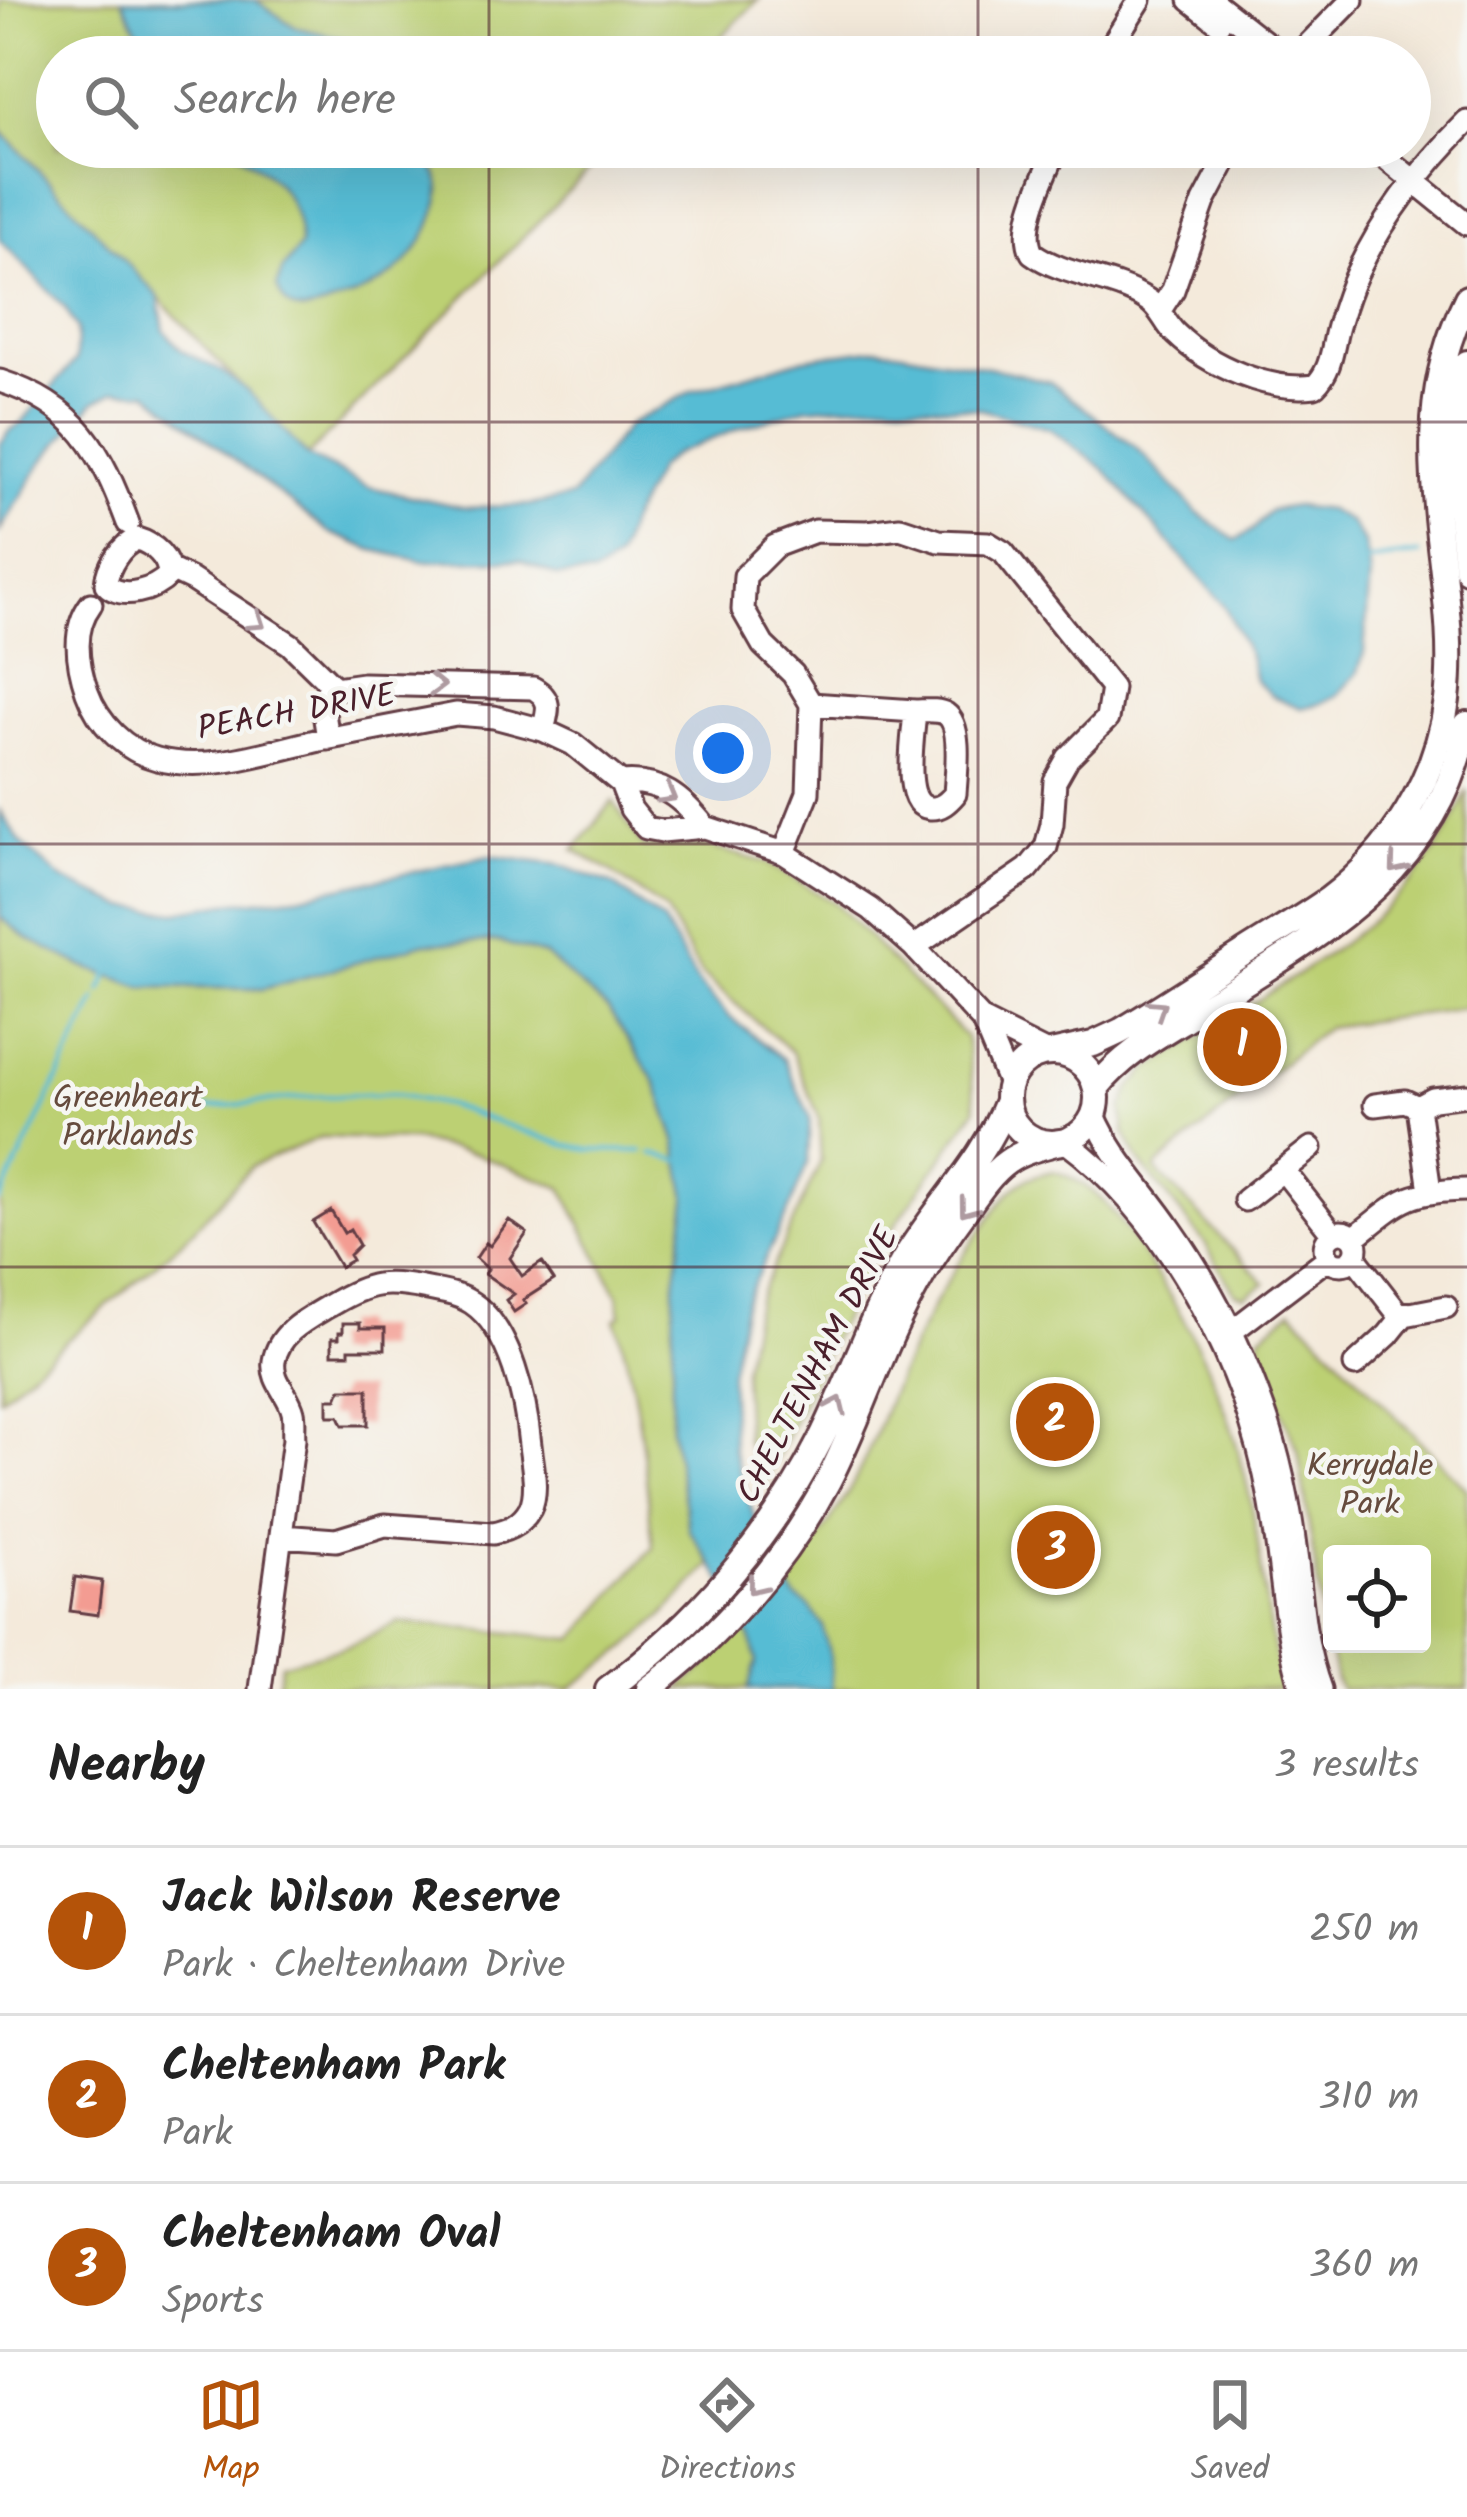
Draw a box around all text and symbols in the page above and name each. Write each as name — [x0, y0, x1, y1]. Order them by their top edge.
search box — [36, 36, 1431, 168]
text: Search here — [174, 66, 396, 138]
icon: search — [78, 69, 144, 135]
one-way arrow — [243, 608, 265, 630]
street label: PEACH DRIVE — [194, 670, 400, 757]
one-way arrow — [428, 671, 447, 697]
your location — [693, 723, 753, 783]
one-way arrow — [655, 780, 677, 803]
one-way arrow — [1390, 851, 1412, 873]
one-way arrow — [1144, 1000, 1166, 1022]
pin: 1 — [1203, 1002, 1281, 1092]
park label: Greenheart Parklands — [53, 1073, 204, 1164]
one-way arrow — [960, 1195, 981, 1217]
street label: CHELTENHAM DRIVE — [723, 1217, 915, 1514]
pin: 2 — [1016, 1377, 1094, 1467]
one-way arrow — [822, 1396, 846, 1417]
park label: Kerrydale Park — [1307, 1441, 1433, 1532]
pin: 3 — [1017, 1505, 1095, 1595]
map controls — [1323, 1545, 1431, 1653]
button: locate — [1323, 1545, 1431, 1653]
one-way arrow — [748, 1573, 769, 1595]
text: Nearby — [48, 1727, 205, 1808]
text: 3 results — [1274, 1736, 1419, 1798]
text: Jack Wilson Reserve — [162, 1864, 560, 1936]
text: 1 — [81, 1900, 93, 1962]
text: 250 m — [1309, 1900, 1419, 1962]
text: Park · Cheltenham Drive — [162, 1936, 565, 1998]
text: Cheltenham Park — [162, 2032, 505, 2104]
text: 2 — [76, 2068, 98, 2130]
text: 310 m — [1318, 2068, 1419, 2130]
text: Park — [162, 2104, 233, 2166]
text: Cheltenham Oval — [162, 2200, 500, 2272]
text: 3 — [76, 2236, 98, 2298]
text: 360 m — [1309, 2236, 1419, 2298]
text: Sports — [162, 2272, 264, 2334]
tab: Map — [198, 2372, 264, 2497]
tab: Directions — [659, 2372, 796, 2497]
tab: Saved — [1191, 2372, 1269, 2497]

